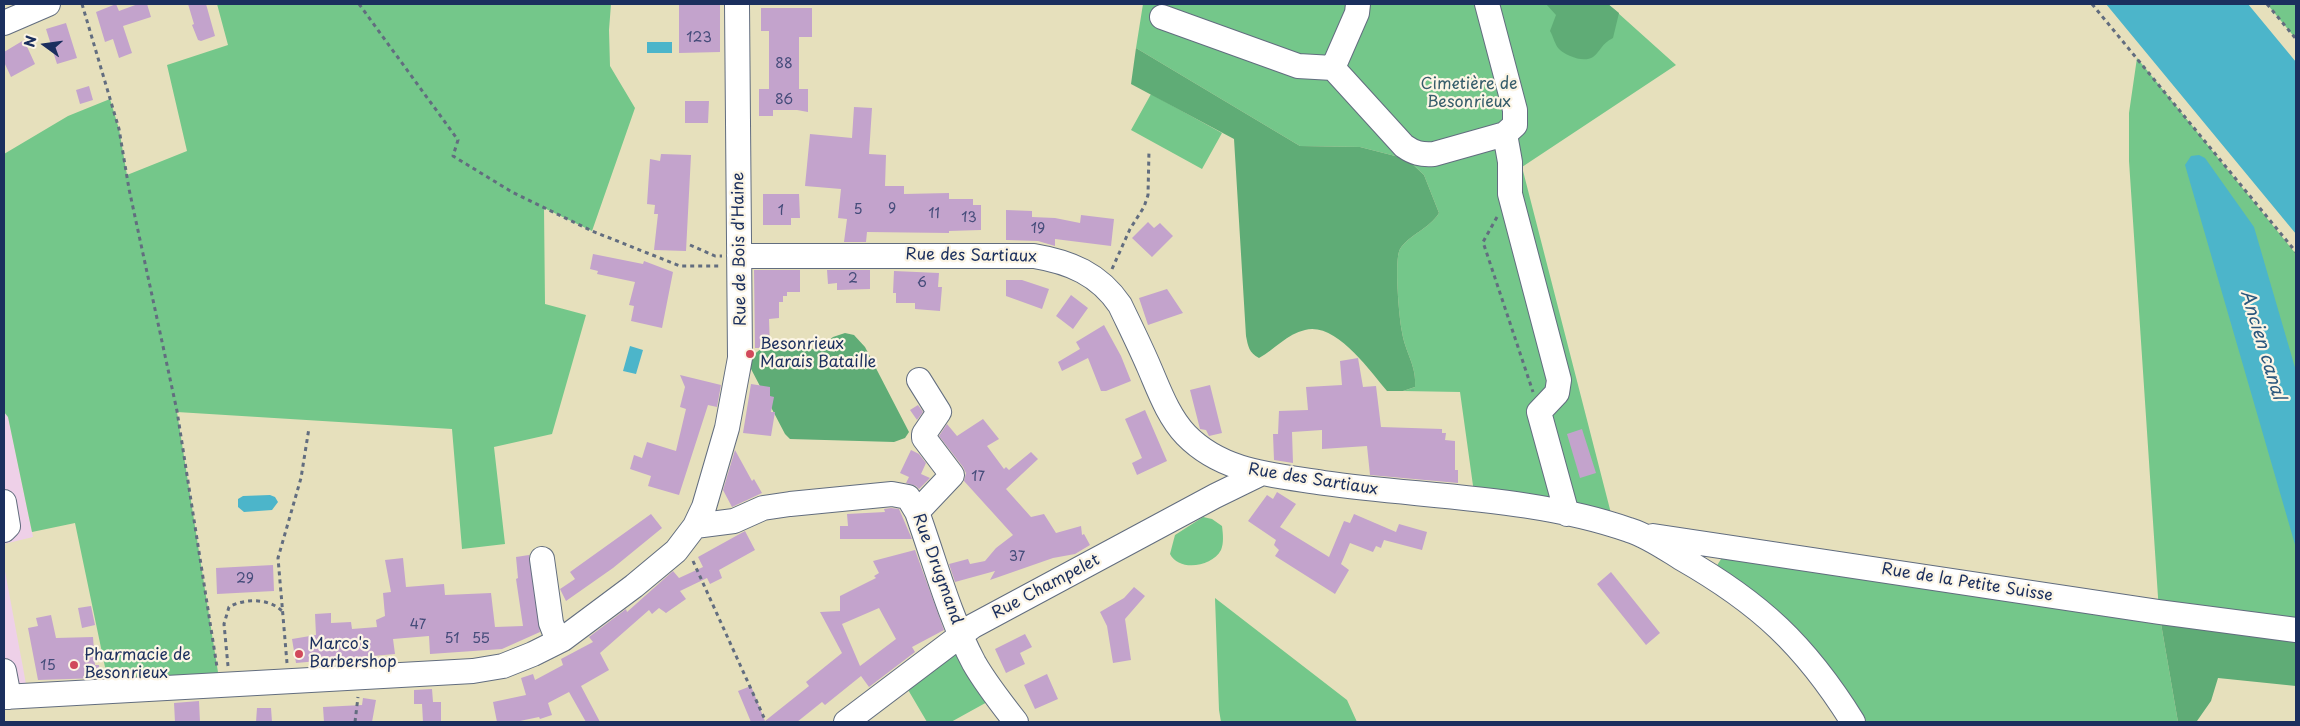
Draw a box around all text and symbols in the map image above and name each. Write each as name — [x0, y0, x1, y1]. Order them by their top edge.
north arrow — [20, 20, 70, 70]
house number: 123 — [686, 30, 712, 46]
text: N — [18, 33, 41, 49]
house number: 88 — [775, 56, 793, 72]
park label: Cimetière de Besonrieux — [1420, 75, 1518, 113]
house number: 86 — [775, 92, 793, 108]
street label: Rue de Bois d'Haine — [729, 172, 751, 326]
house number: 9 — [888, 201, 896, 217]
house number: 5 — [853, 202, 863, 218]
house number: 1 — [778, 203, 784, 219]
house number: 11 — [928, 206, 940, 222]
house number: 13 — [961, 210, 977, 226]
house number: 19 — [1031, 221, 1045, 237]
street label: Rue des Sartiaux — [905, 245, 1037, 267]
house number: 2 — [848, 271, 858, 287]
house number: 6 — [917, 275, 927, 291]
water label: Ancien canal — [2235, 287, 2289, 403]
place label: Besonrieux Marais Bataille — [760, 335, 876, 373]
marker: Besonrieux Marais Bataille — [744, 348, 756, 360]
street label: Rue des Sartiaux — [1247, 460, 1379, 500]
house number: 17 — [971, 469, 985, 485]
street label: Rue Drugmand — [908, 511, 966, 627]
house number: 37 — [1009, 549, 1025, 565]
street label: Rue Champelet — [989, 551, 1103, 623]
street label: Rue de la Petite Suisse — [1880, 560, 2054, 606]
house number: 29 — [236, 571, 254, 587]
house number: 47 — [410, 617, 426, 633]
house number: 51 — [445, 631, 459, 647]
house number: 55 — [472, 631, 490, 647]
place label: Marco's Barbershop — [309, 635, 397, 673]
place label: Pharmacie de Besonrieux — [84, 646, 191, 684]
marker: Marco's Barbershop — [293, 648, 305, 660]
house number: 15 — [40, 658, 56, 674]
marker: Pharmacie de Besonrieux — [68, 659, 80, 671]

